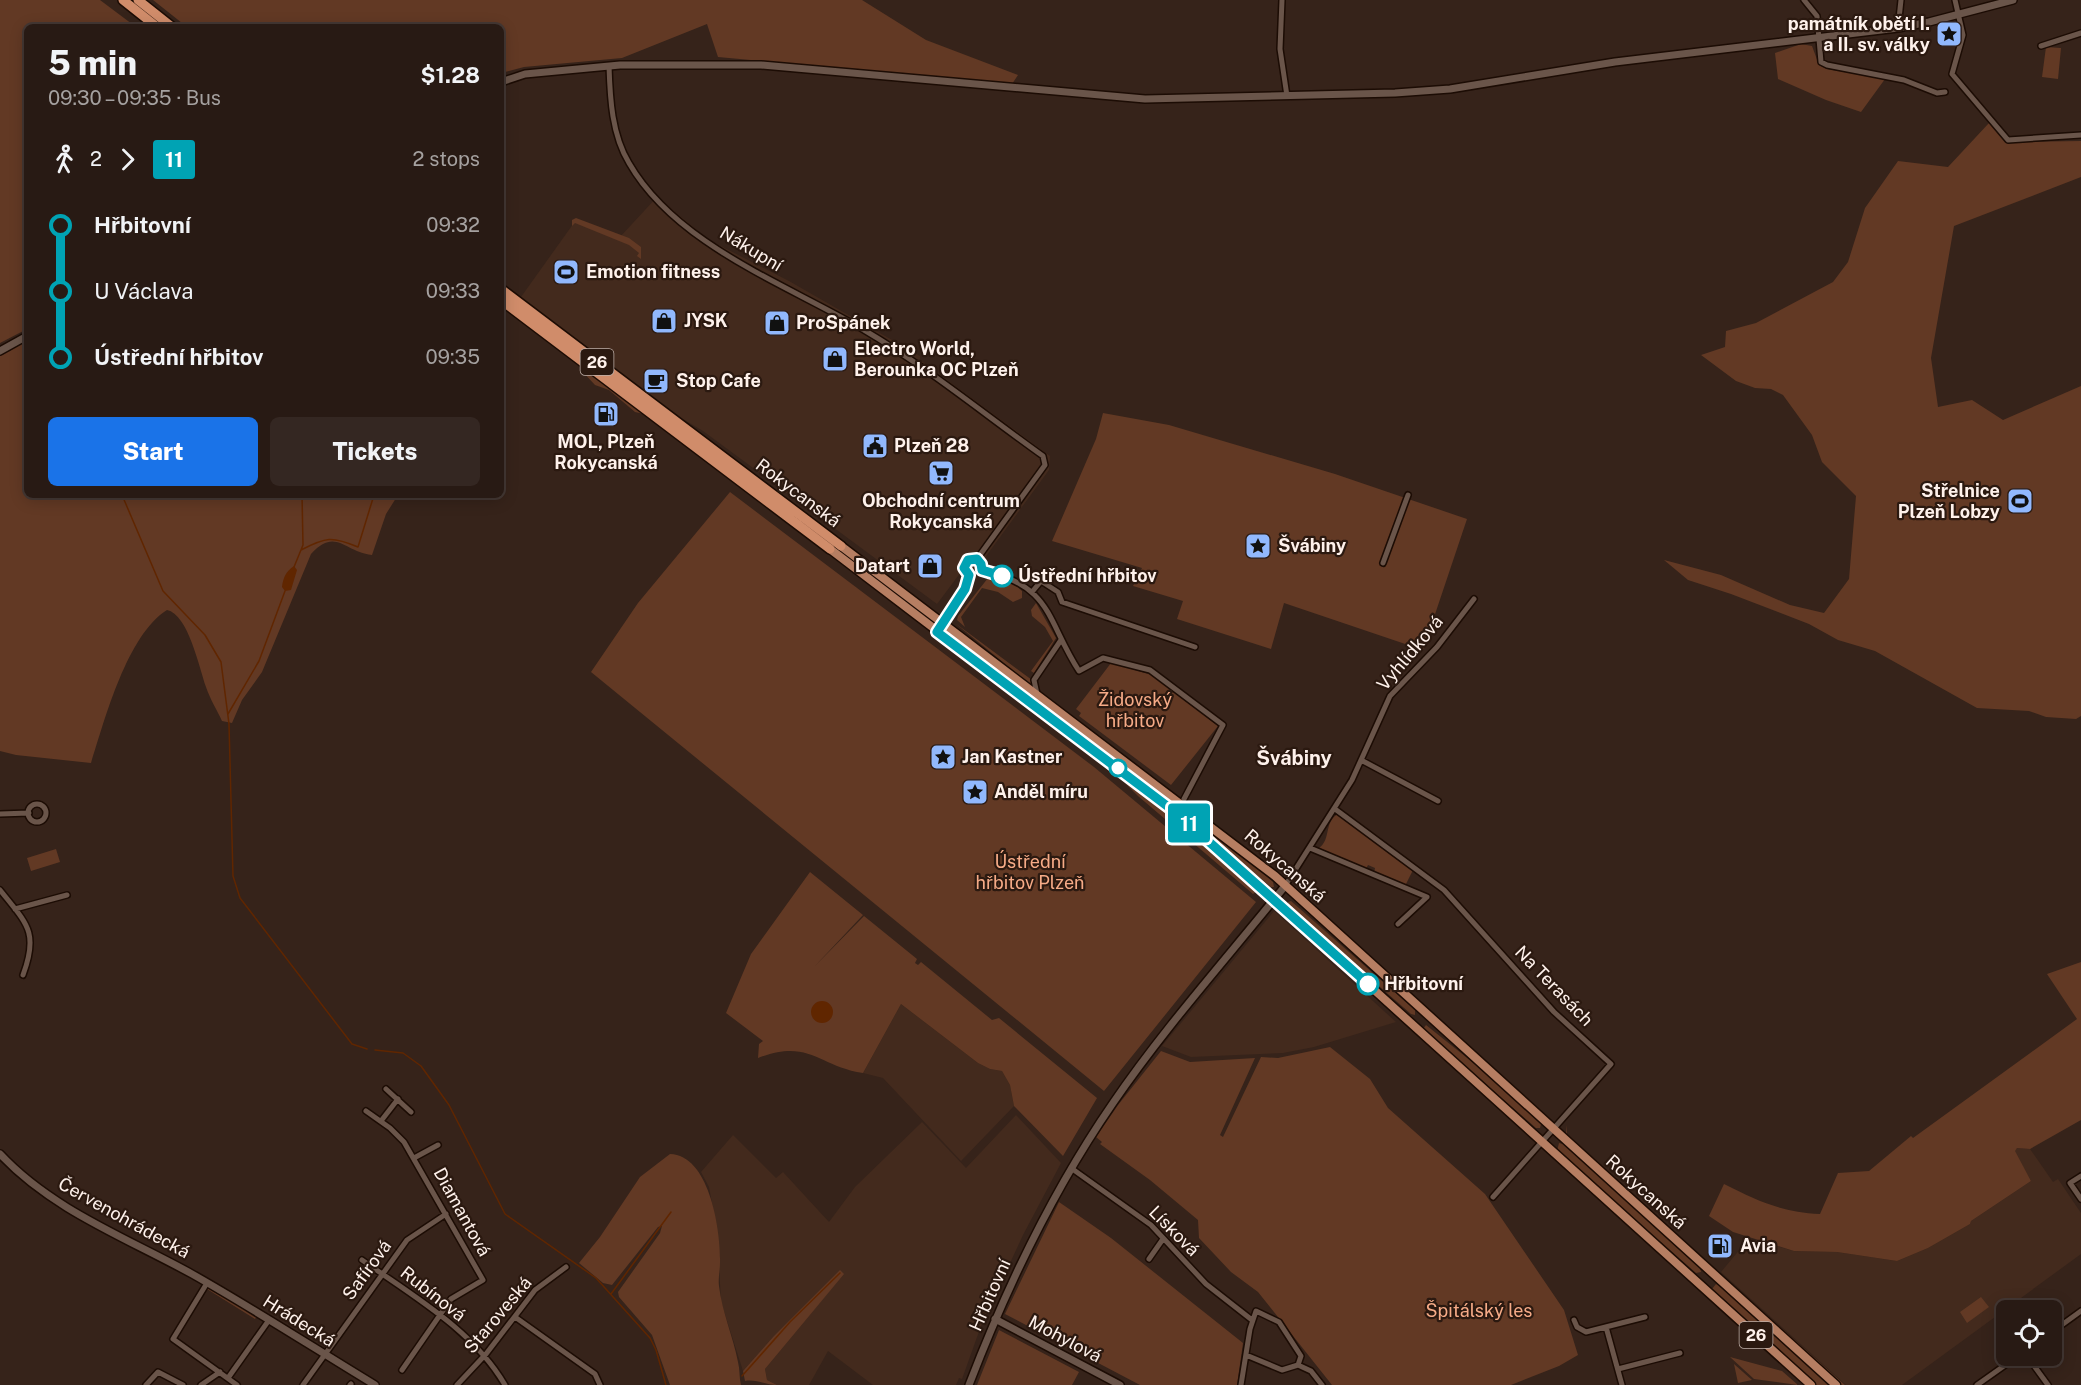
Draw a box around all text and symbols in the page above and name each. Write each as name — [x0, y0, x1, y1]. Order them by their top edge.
place label: památník obětí I. a II. sv. války — [1788, 13, 1930, 55]
place icon: památník obětí I. a II. sv. války — [1934, 19, 1964, 49]
text: 5 min — [48, 44, 137, 82]
text: $1.28 — [421, 62, 480, 88]
text: 09:30 – 09:35 · Bus — [48, 86, 221, 110]
icon: walk — [48, 143, 81, 176]
icon: forward — [111, 143, 144, 176]
text: 2 — [90, 147, 102, 171]
text: 11 — [165, 147, 183, 172]
text: 2 stops — [413, 147, 480, 171]
text: Hřbitovní — [94, 212, 191, 238]
text: 09:32 — [426, 213, 480, 237]
street label: Nákupní — [716, 222, 787, 276]
sports icon: Emotion fitness — [551, 257, 581, 287]
place label: Emotion fitness — [586, 261, 720, 282]
text: U Václava — [94, 278, 193, 304]
text: 09:33 — [426, 279, 480, 303]
shop icon: JYSK — [649, 306, 679, 336]
shop icon: ProSpánek — [762, 308, 792, 338]
place label: JYSK — [684, 310, 728, 331]
place label: ProSpánek — [796, 312, 891, 333]
place label: Electro World, Berounka OC Plzeň — [854, 338, 1019, 380]
text: Ústřední hřbitov — [94, 344, 264, 370]
shop icon: Electro World, Berounka OC Plzeň — [820, 344, 850, 374]
text: 09:35 — [425, 345, 480, 369]
road number: 26 — [580, 349, 614, 375]
cafe icon: Stop Cafe — [641, 366, 671, 396]
place label: Stop Cafe — [676, 370, 761, 391]
fuel station icon: MOL, Plzeň Rokycanská — [591, 399, 621, 429]
button: Start — [48, 417, 258, 486]
button: Tickets — [270, 417, 480, 486]
place label: MOL, Plzeň Rokycanská — [554, 431, 658, 473]
public building icon: Plzeň 28 — [860, 431, 890, 461]
place label: Plzeň 28 — [894, 435, 969, 456]
street label: Rokycanská — [752, 454, 845, 531]
supermarket icon: Obchodní centrum Rokycanská — [926, 458, 956, 488]
place label: Střelnice Plzeň Lobzy — [1898, 480, 2000, 522]
sports icon: Střelnice Plzeň Lobzy — [2005, 486, 2035, 516]
place label: Obchodní centrum Rokycanská — [862, 490, 1020, 532]
place icon: Švábiny — [1243, 531, 1273, 561]
place label: Švábiny — [1278, 534, 1346, 556]
shop icon: Datart — [915, 551, 945, 581]
place label: Datart — [855, 555, 910, 576]
place label: Ústřední hřbitov — [1018, 564, 1157, 586]
marker: Ústřední hřbitov — [991, 565, 1013, 587]
street label: Vyhlídková — [1372, 611, 1447, 694]
park label: Židovský hřbitov — [1098, 689, 1173, 731]
place icon: Jan Kastner — [928, 742, 958, 772]
district label: Švábiny — [1256, 745, 1332, 770]
place label: Jan Kastner — [962, 746, 1063, 767]
unlabelled marker — [1109, 759, 1127, 777]
place icon: Anděl míru — [960, 777, 990, 807]
place label: Anděl míru — [994, 781, 1088, 802]
line badge: 11 — [1162, 804, 1216, 842]
text: 11 — [1180, 811, 1198, 836]
street label: Rokycanská — [1240, 825, 1330, 907]
park label: Ústřední hřbitov Plzeň — [976, 850, 1084, 893]
street label: Na Terasách — [1511, 941, 1598, 1030]
marker: Hřbitovní — [1357, 973, 1379, 995]
place label: Hřbitovní — [1384, 973, 1464, 994]
street label: Rokycanská — [1602, 1150, 1691, 1233]
street label: Diamantová — [430, 1164, 495, 1260]
street label: Červenohrádecká — [55, 1173, 194, 1262]
street label: Lísková — [1145, 1201, 1204, 1260]
fuel station icon: Avia — [1705, 1231, 1735, 1261]
place label: Avia — [1740, 1235, 1776, 1256]
street label: Safírová — [338, 1236, 395, 1304]
street label: Hřbitovní — [964, 1255, 1015, 1334]
street label: Rubínová — [396, 1262, 470, 1326]
street label: Staroveská — [460, 1272, 536, 1357]
street label: Hrádecká — [259, 1290, 339, 1351]
park label: Špitálský les — [1426, 1300, 1532, 1321]
map controls — [1996, 1300, 2062, 1366]
button: locate — [1996, 1300, 2062, 1366]
street label: Mohylová — [1025, 1311, 1105, 1366]
road number: 26 — [1740, 1322, 1772, 1348]

